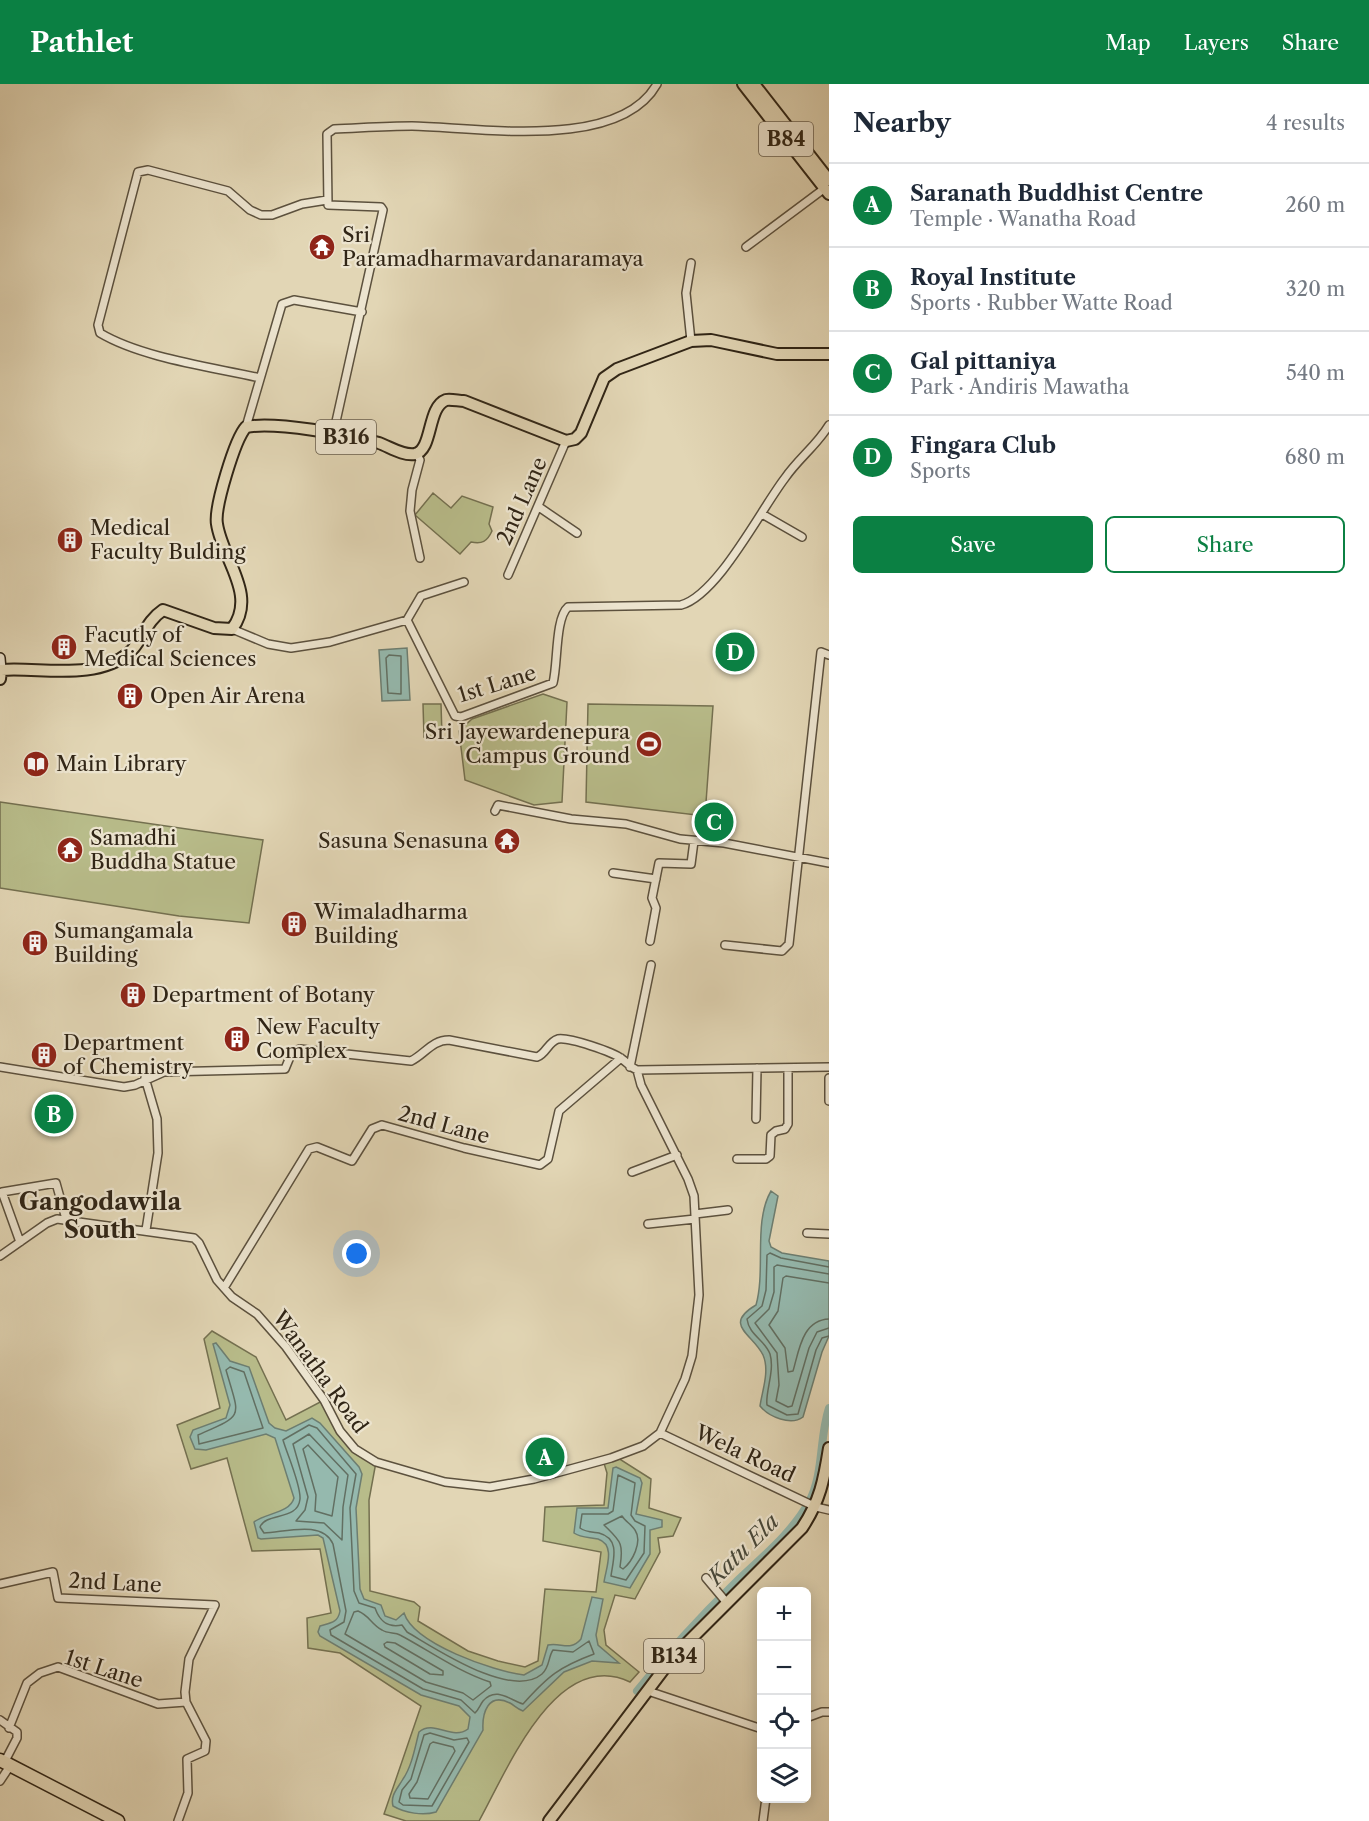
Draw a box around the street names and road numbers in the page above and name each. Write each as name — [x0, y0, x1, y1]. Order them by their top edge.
road number: B84 — [759, 122, 813, 156]
road number: B316 — [316, 420, 376, 454]
street label: 2nd Lane — [491, 453, 552, 549]
street label: 1st Lane — [455, 660, 539, 707]
street label: 2nd Lane — [396, 1100, 492, 1149]
street label: Wanatha Road — [267, 1305, 373, 1438]
street label: Wela Road — [690, 1419, 799, 1488]
street label: 2nd Lane — [68, 1568, 162, 1597]
road number: B134 — [644, 1639, 704, 1673]
street label: 1st Lane — [62, 1644, 146, 1693]

